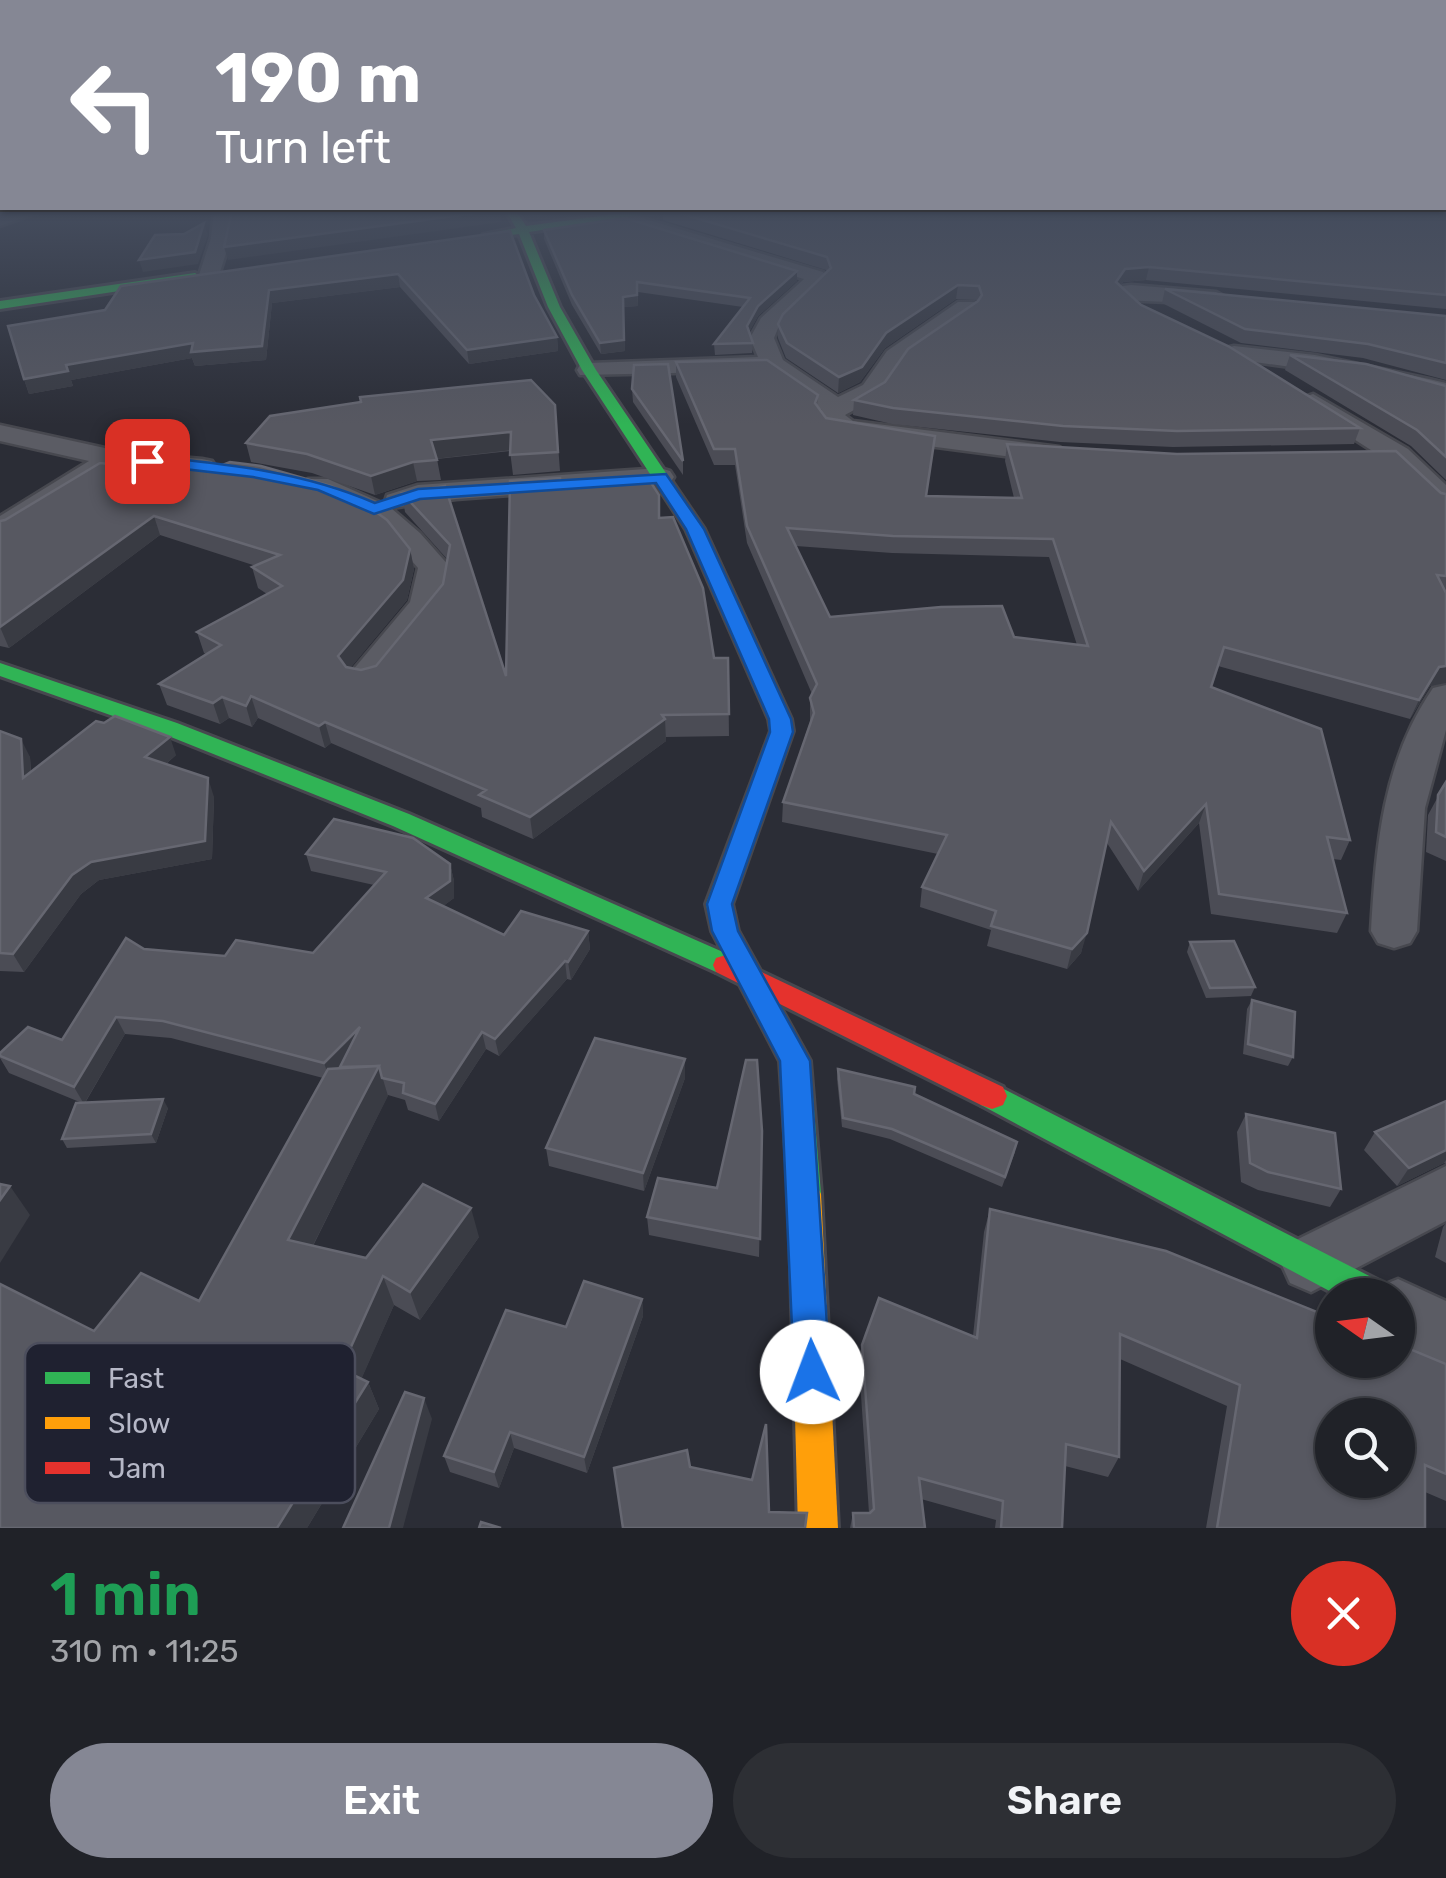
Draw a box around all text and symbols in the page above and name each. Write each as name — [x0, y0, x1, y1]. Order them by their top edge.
text: 190 m — [215, 37, 421, 120]
icon: left — [50, 40, 180, 170]
text: Turn left — [215, 121, 391, 174]
pin — [105, 419, 190, 504]
icon: arrive — [120, 434, 175, 489]
north arrow — [1315, 1278, 1415, 1378]
map controls — [1315, 1278, 1415, 1498]
position arrow — [760, 1320, 864, 1424]
legend — [25, 1343, 355, 1503]
text: Fast — [108, 1362, 164, 1395]
button: search — [1315, 1398, 1415, 1498]
text: Slow — [108, 1407, 170, 1440]
text: Jam — [108, 1452, 166, 1485]
text: 1 min — [50, 1559, 201, 1630]
button: close — [1291, 1561, 1396, 1666]
text: 310 m · 11:25 — [50, 1632, 239, 1670]
button: Exit — [50, 1743, 713, 1858]
button: Share — [733, 1743, 1396, 1858]

